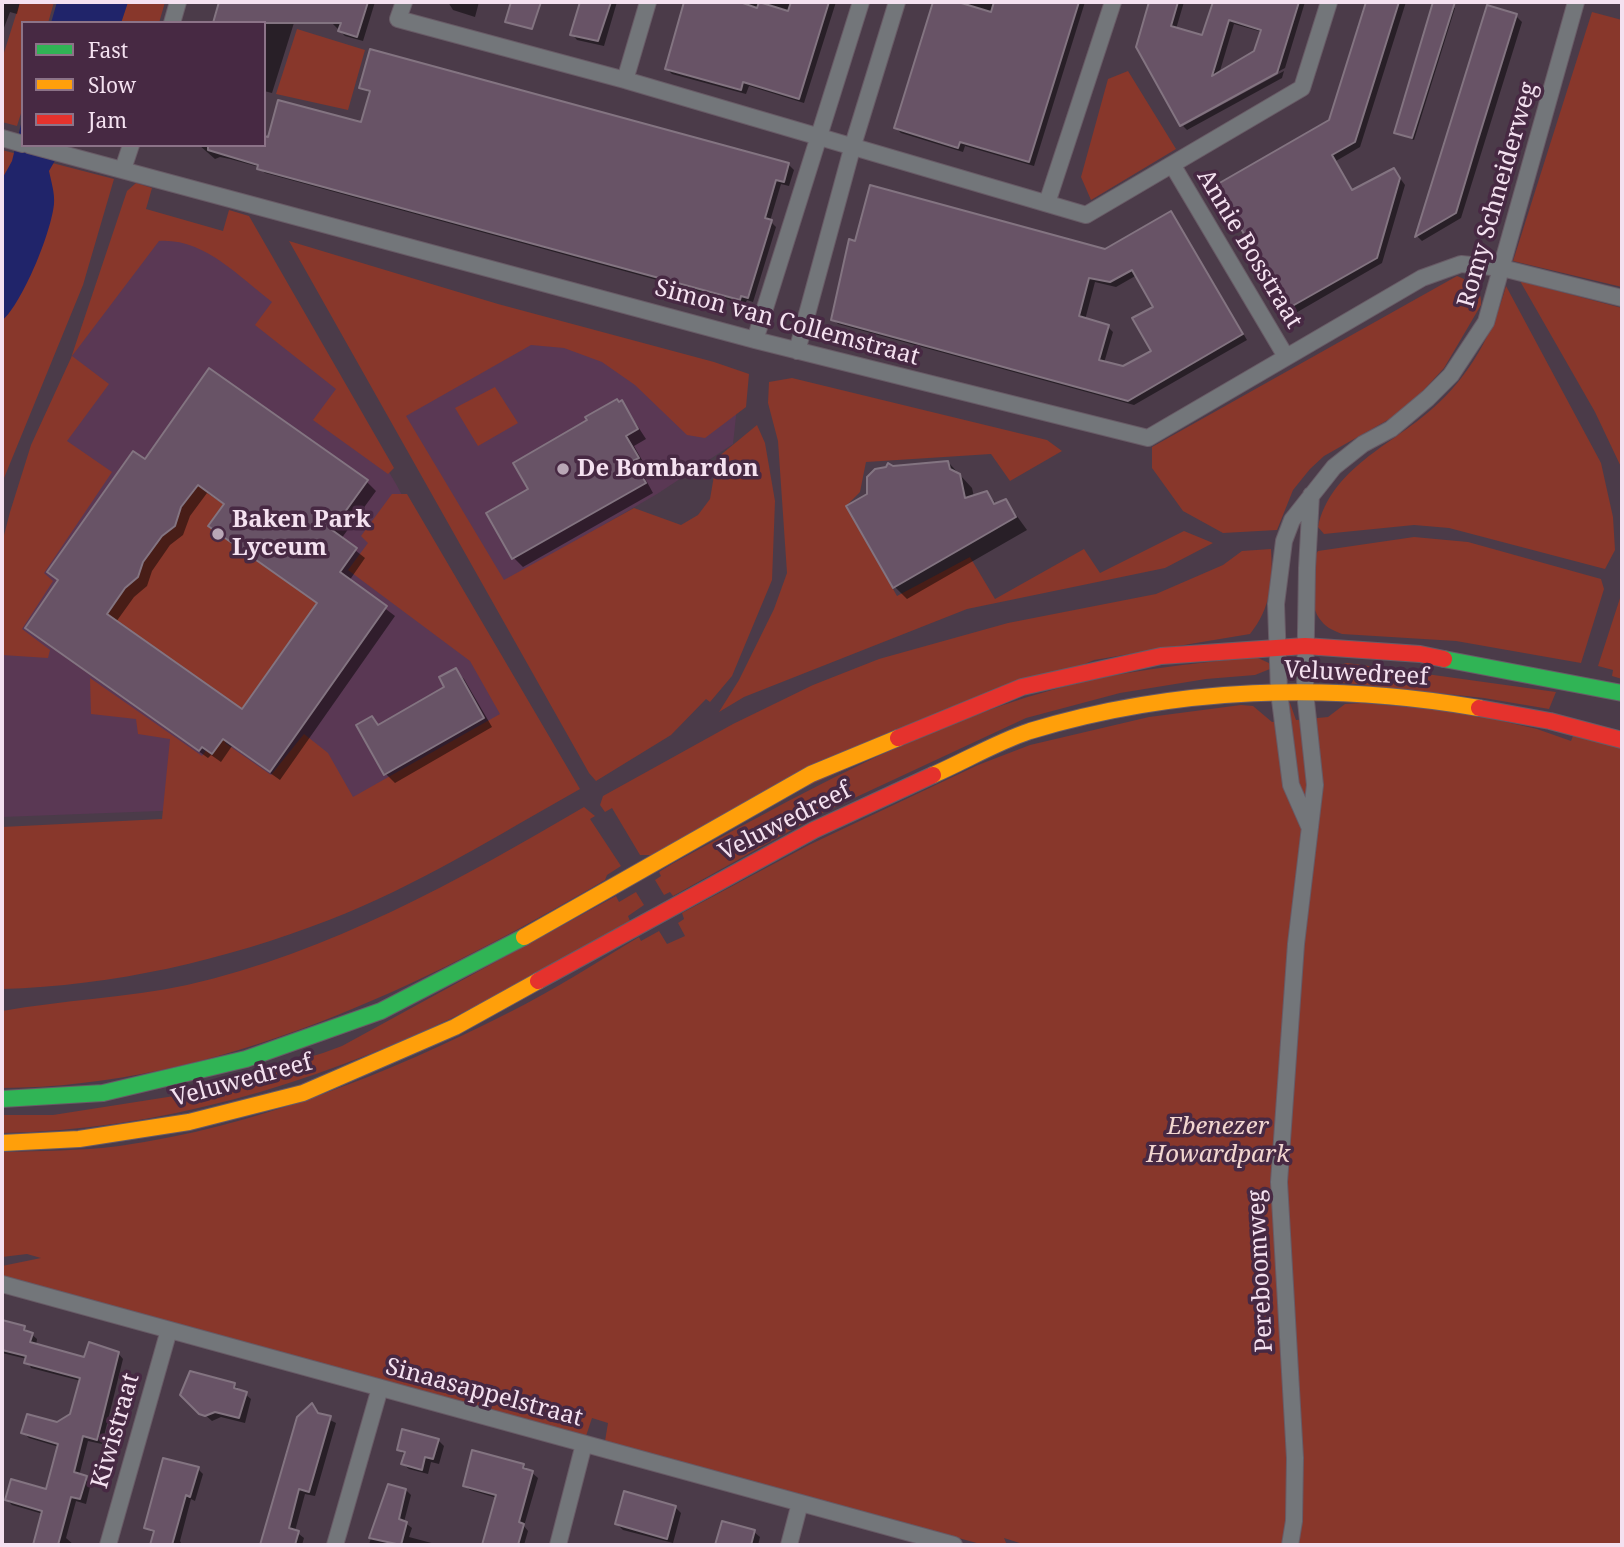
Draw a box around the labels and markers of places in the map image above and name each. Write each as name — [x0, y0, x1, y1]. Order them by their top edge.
place label: De Bombardon — [577, 455, 759, 483]
marker: De Bombardon — [555, 461, 571, 477]
place label: Baken Park Lyceum — [232, 506, 371, 562]
marker: Baken Park Lyceum — [210, 526, 226, 542]

